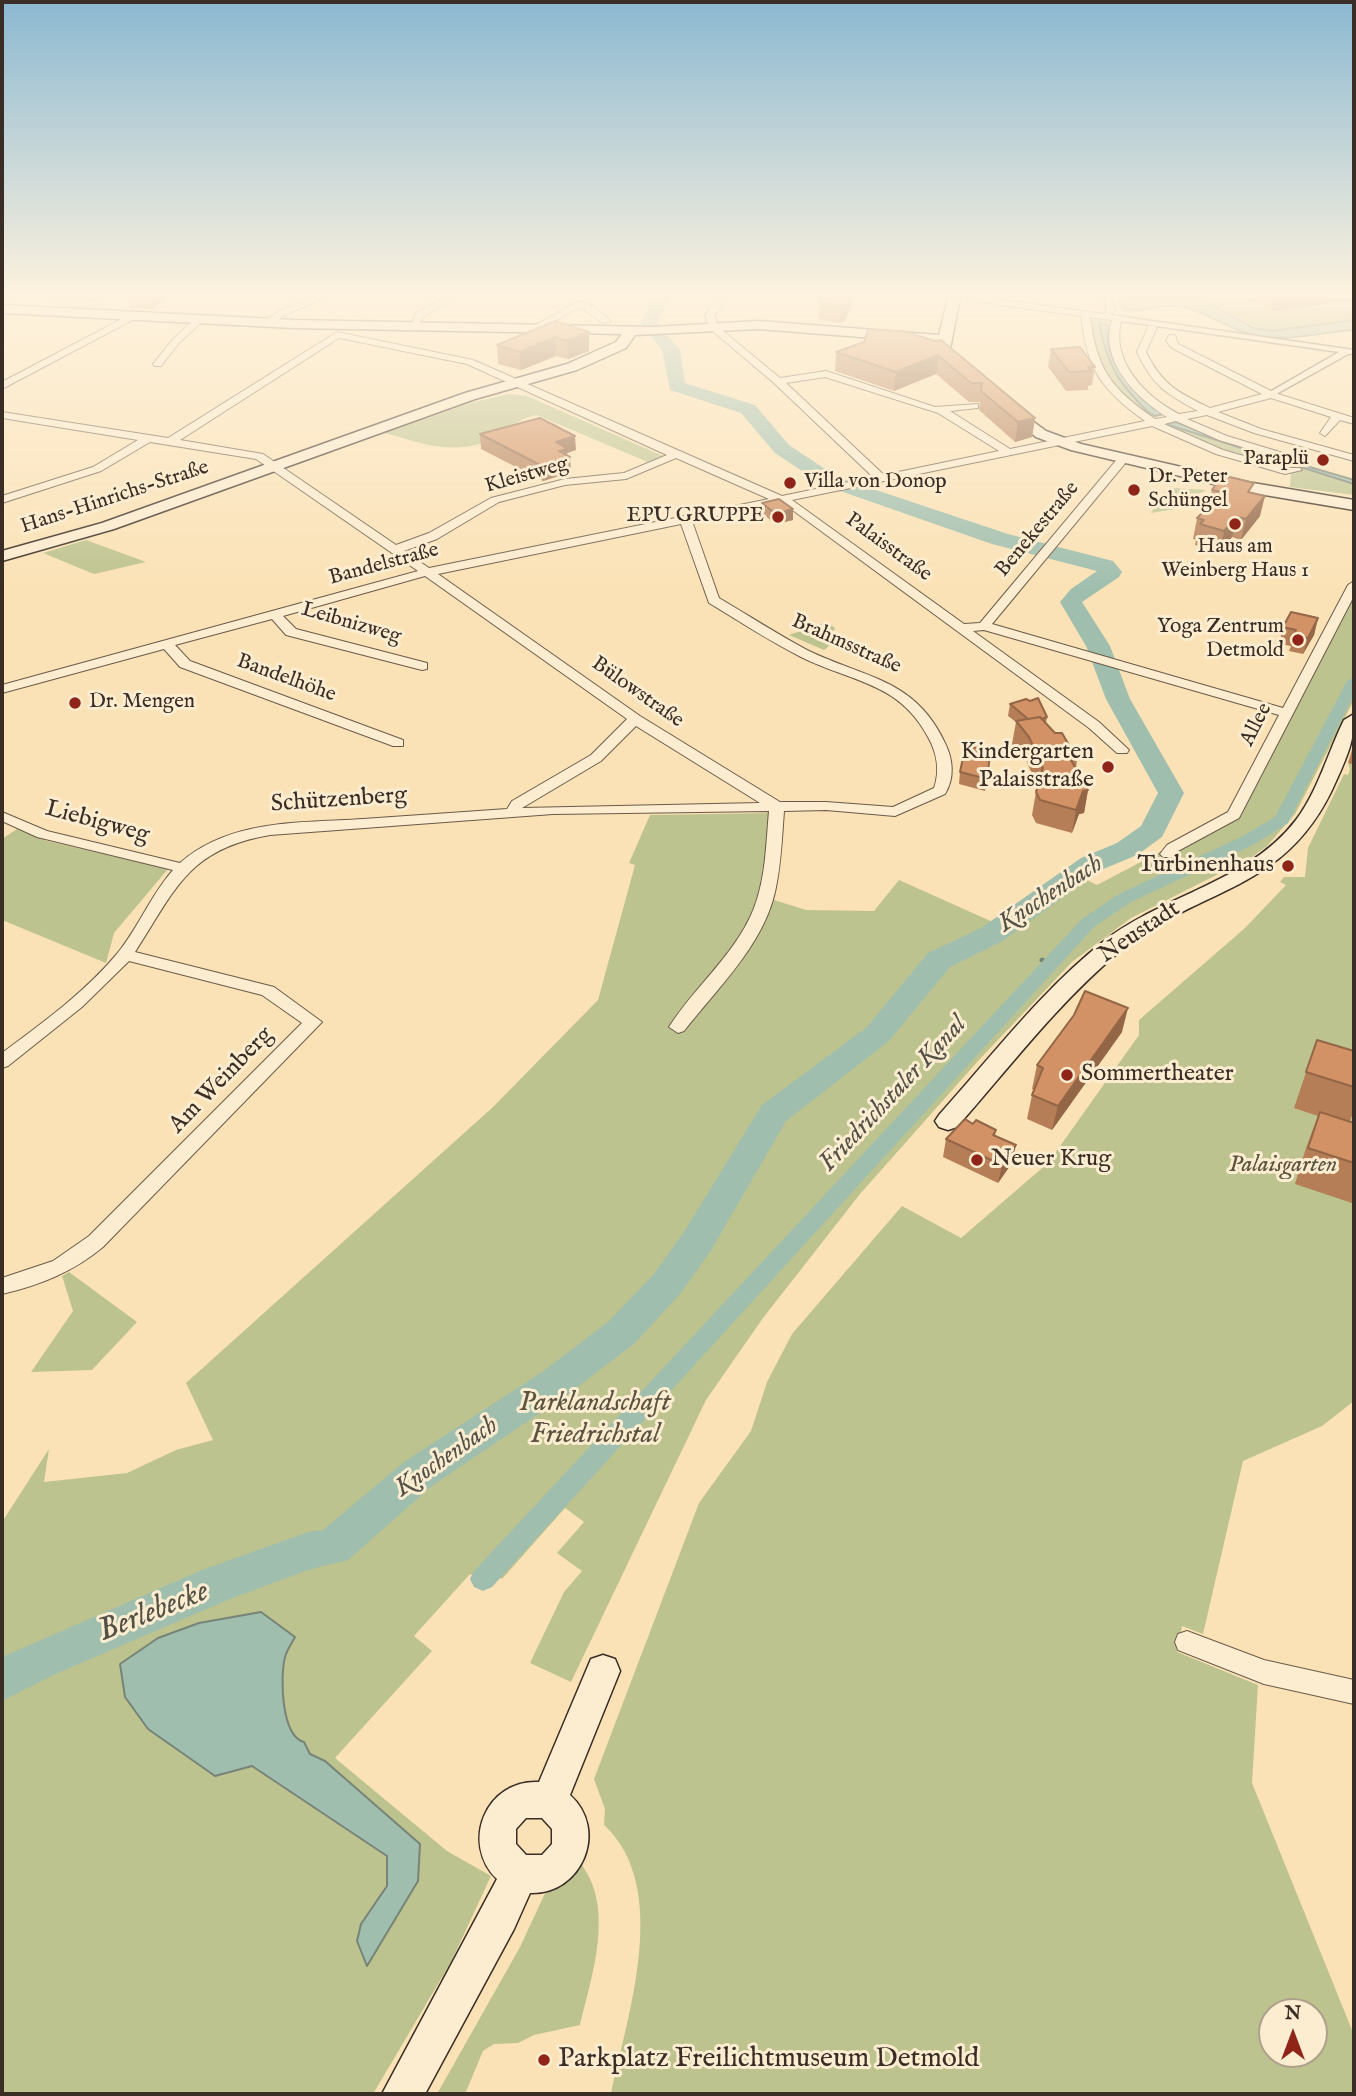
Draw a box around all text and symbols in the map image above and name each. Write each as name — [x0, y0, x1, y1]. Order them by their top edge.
place label: Paraplü — [1243, 447, 1309, 473]
street label: Kleistweg — [482, 452, 572, 500]
marker: Paraplü — [1315, 452, 1331, 468]
street label: Hans-Hinrichs-Straße — [18, 456, 212, 540]
place label: Dr. Peter Schüngel — [1148, 465, 1228, 515]
place label: Villa von Donop — [804, 470, 947, 496]
marker: Villa von Donop — [782, 475, 798, 491]
street label: Benekestraße — [991, 477, 1085, 583]
marker: Dr. Peter Schüngel — [1126, 482, 1142, 498]
place label: EPU GRUPPE — [627, 504, 764, 530]
street label: Palaisstraße — [840, 508, 936, 588]
marker: EPU GRUPPE — [770, 509, 786, 525]
marker: Haus am Weinberg Haus 1 — [1227, 516, 1243, 532]
place label: Haus am Weinberg Haus 1 — [1161, 535, 1309, 585]
street label: Bandelstraße — [326, 538, 442, 592]
street label: Leibnizweg — [298, 598, 404, 650]
street label: Brahmsstraße — [787, 610, 905, 680]
place label: Yoga Zentrum Detmold — [1157, 615, 1284, 665]
marker: Yoga Zentrum Detmold — [1290, 632, 1306, 648]
street label: Bandelhöhe — [233, 649, 339, 709]
street label: Bülowstraße — [586, 652, 688, 734]
place label: Dr. Mengen — [89, 690, 195, 716]
marker: Dr. Mengen — [67, 695, 83, 711]
street label: Allee — [1236, 699, 1278, 751]
place label: Kindergarten Palaisstraße — [961, 739, 1094, 795]
marker: Kindergarten Palaisstraße — [1100, 759, 1116, 775]
street label: Schützenberg — [270, 782, 408, 820]
street label: Liebigweg — [42, 795, 152, 851]
water label: Knochenbach — [993, 850, 1109, 940]
place label: Turbinenhaus — [1138, 852, 1274, 880]
marker: Turbinenhaus — [1280, 858, 1296, 874]
street label: Neustadt — [1094, 895, 1186, 971]
water label: Friedrichstaler Kanal — [814, 1011, 974, 1179]
street label: Am Weinberg — [164, 1022, 280, 1140]
place label: Sommertheater — [1081, 1061, 1233, 1089]
marker: Sommertheater — [1059, 1067, 1075, 1083]
place label: Neuer Krug — [991, 1146, 1111, 1174]
marker: Neuer Krug — [969, 1152, 985, 1168]
park label: Palaisgarten — [1229, 1152, 1337, 1180]
park label: Parklandschaft Friedrichstal — [519, 1387, 671, 1453]
water label: Knochenbach — [389, 1411, 505, 1505]
water label: Berlebecke — [93, 1574, 215, 1652]
north arrow — [1258, 1998, 1328, 2068]
text: N — [1285, 2002, 1301, 2026]
place label: Parkplatz Freilichtmuseum Detmold — [558, 2043, 979, 2077]
marker: Parkplatz Freilichtmuseum Detmold — [536, 2052, 552, 2068]

